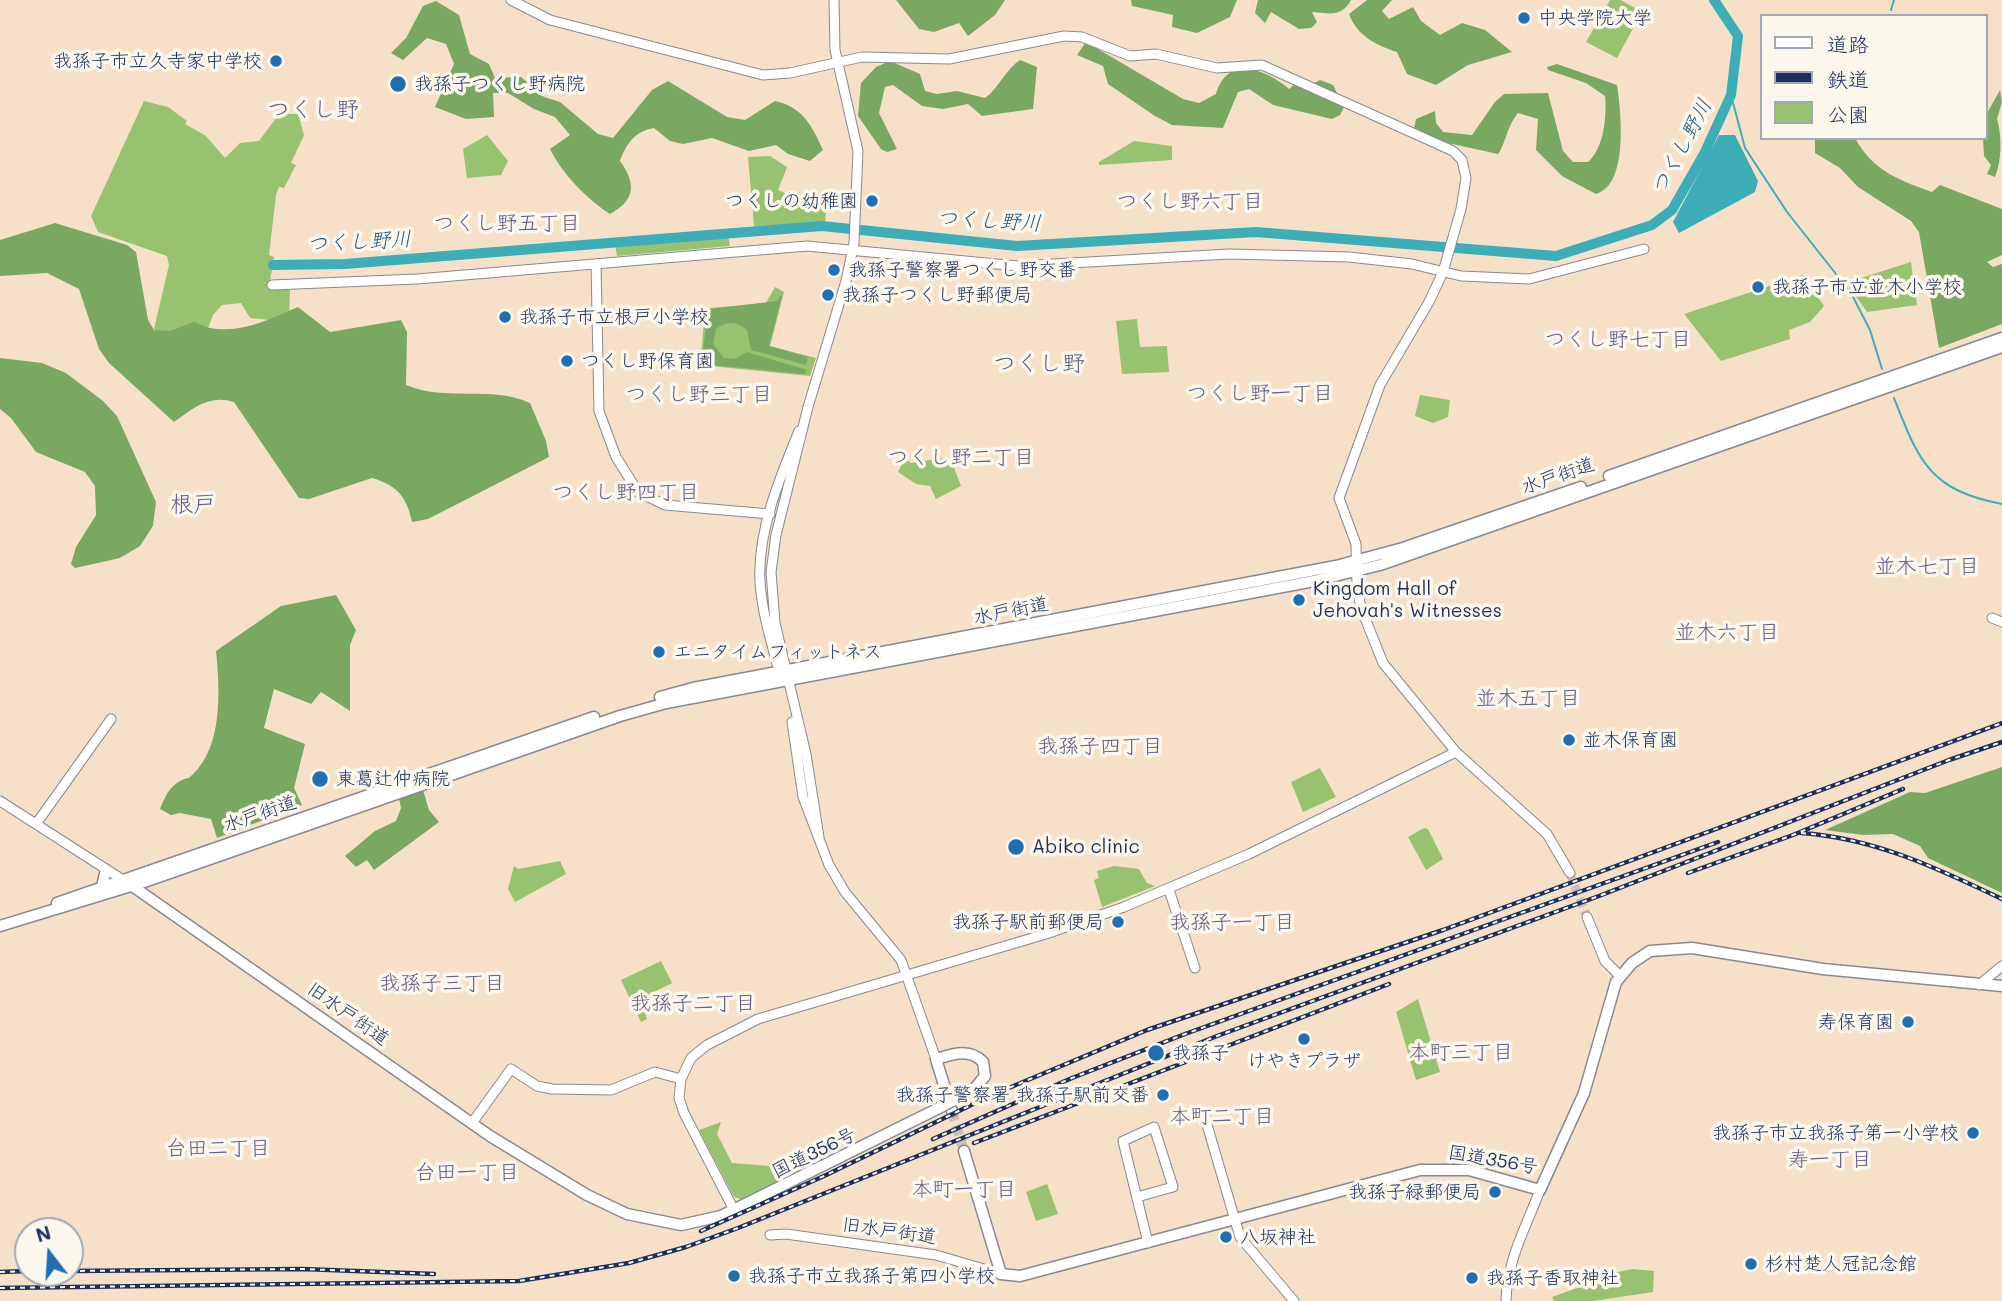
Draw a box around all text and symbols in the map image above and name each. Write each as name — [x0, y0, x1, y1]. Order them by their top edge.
place label: 中央学院大学 — [1538, 7, 1652, 29]
marker: 中央学院大学 — [1516, 10, 1532, 26]
legend — [1760, 14, 1988, 140]
text: 道路 — [1827, 30, 1869, 57]
place label: 我孫子市立久寺家中学校 — [53, 50, 262, 72]
marker: 我孫子市立久寺家中学校 — [268, 53, 284, 69]
text: 鉄道 — [1827, 65, 1869, 92]
place label: 我孫子つくし野病院 — [414, 73, 585, 95]
marker: 我孫子つくし野病院 — [388, 74, 408, 94]
water label: つくし野川 — [1646, 95, 1718, 199]
district label: つくし野 — [267, 96, 359, 124]
text: 公園 — [1827, 100, 1869, 127]
district label: つくし野六丁目 — [1117, 189, 1263, 215]
place label: つくしの幼稚園 — [725, 190, 858, 212]
marker: つくしの幼稚園 — [864, 193, 880, 209]
water label: つくし野川 — [936, 206, 1042, 236]
district label: つくし野五丁目 — [434, 211, 580, 237]
water label: つくし野川 — [306, 227, 412, 257]
place label: 我孫子警察署つくし野交番 — [848, 259, 1076, 281]
marker: 我孫子警察署つくし野交番 — [826, 262, 842, 278]
place label: 我孫子市立並木小学校 — [1772, 276, 1962, 298]
marker: 我孫子市立並木小学校 — [1750, 279, 1766, 295]
place label: 我孫子つくし野郵便局 — [842, 284, 1032, 306]
marker: 我孫子つくし野郵便局 — [820, 287, 836, 303]
place label: 我孫子市立根戸小学校 — [519, 306, 709, 328]
marker: 我孫子市立根戸小学校 — [497, 309, 513, 325]
district label: つくし野七丁目 — [1545, 327, 1691, 353]
place label: つくし野保育園 — [581, 350, 714, 372]
district label: つくし野 — [993, 350, 1085, 378]
marker: つくし野保育園 — [559, 353, 575, 369]
district label: つくし野一丁目 — [1187, 381, 1333, 407]
district label: つくし野三丁目 — [626, 382, 772, 408]
district label: つくし野二丁目 — [888, 445, 1034, 471]
street label: 水戸街道 — [1518, 453, 1598, 499]
district label: つくし野四丁目 — [553, 480, 699, 506]
district label: 根戸 — [170, 491, 216, 519]
district label: 並木七丁目 — [1875, 554, 1979, 580]
place label: Kingdom Hall of Jehovah's Witnesses — [1313, 578, 1502, 622]
marker: Kingdom Hall of Jehovah's Witnesses — [1291, 592, 1307, 608]
street label: 水戸街道 — [972, 593, 1050, 629]
district label: 並木六丁目 — [1675, 620, 1779, 646]
place label: エニタイムフィットネス — [673, 641, 882, 663]
marker: エニタイムフィットネス — [651, 644, 667, 660]
district label: 並木五丁目 — [1476, 686, 1580, 712]
place label: 並木保育園 — [1583, 729, 1678, 751]
marker: 並木保育園 — [1561, 732, 1577, 748]
district label: 我孫子四丁目 — [1037, 734, 1163, 760]
place label: 東葛辻仲病院 — [336, 768, 450, 790]
marker: 東葛辻仲病院 — [310, 769, 330, 789]
street label: 水戸街道 — [220, 791, 300, 837]
place label: Abiko clinic — [1032, 836, 1140, 858]
marker: Abiko clinic — [1006, 837, 1026, 857]
district label: 我孫子一丁目 — [1169, 910, 1295, 936]
place label: 我孫子駅前郵便局 — [952, 911, 1104, 933]
marker: 我孫子駅前郵便局 — [1110, 914, 1126, 930]
district label: 我孫子三丁目 — [379, 971, 505, 997]
street label: 旧水戸街道 — [303, 977, 393, 1051]
district label: 我孫子二丁目 — [630, 991, 756, 1017]
place label: 寿保育園 — [1818, 1011, 1894, 1033]
marker: 寿保育園 — [1900, 1014, 1916, 1030]
marker: けやきプラザ — [1296, 1031, 1312, 1047]
district label: 本町三丁目 — [1409, 1040, 1513, 1066]
place label: 我孫子 — [1172, 1042, 1229, 1064]
marker: 我孫子 — [1146, 1043, 1166, 1063]
place label: けやきプラザ — [1247, 1050, 1361, 1072]
place label: 我孫子警察署 我孫子駅前交番 — [896, 1084, 1149, 1106]
marker: 我孫子警察署 我孫子駅前交番 — [1155, 1087, 1171, 1103]
district label: 本町二丁目 — [1170, 1104, 1274, 1130]
place label: 我孫子市立我孫子第一小学校 — [1712, 1122, 1959, 1144]
street label: 国道356号 — [768, 1123, 860, 1183]
marker: 我孫子市立我孫子第一小学校 — [1965, 1125, 1981, 1141]
district label: 台田二丁目 — [166, 1136, 270, 1162]
street label: 国道356号 — [1446, 1141, 1540, 1179]
district label: 寿一丁目 — [1788, 1147, 1872, 1173]
district label: 台田一丁目 — [415, 1160, 519, 1186]
district label: 本町一丁目 — [912, 1177, 1016, 1203]
place label: 我孫子緑郵便局 — [1348, 1181, 1481, 1203]
marker: 我孫子緑郵便局 — [1487, 1184, 1503, 1200]
street label: 旧水戸街道 — [840, 1213, 938, 1249]
north arrow — [14, 1217, 84, 1287]
text: N — [33, 1219, 54, 1247]
place label: 八坂神社 — [1240, 1226, 1316, 1248]
marker: 八坂神社 — [1218, 1229, 1234, 1245]
place label: 杉村楚人冠記念館 — [1765, 1253, 1917, 1275]
marker: 杉村楚人冠記念館 — [1743, 1256, 1759, 1272]
place label: 我孫子市立我孫子第四小学校 — [748, 1265, 995, 1287]
place label: 我孫子香取神社 — [1486, 1267, 1619, 1289]
marker: 我孫子市立我孫子第四小学校 — [726, 1268, 742, 1284]
marker: 我孫子香取神社 — [1464, 1270, 1480, 1286]

